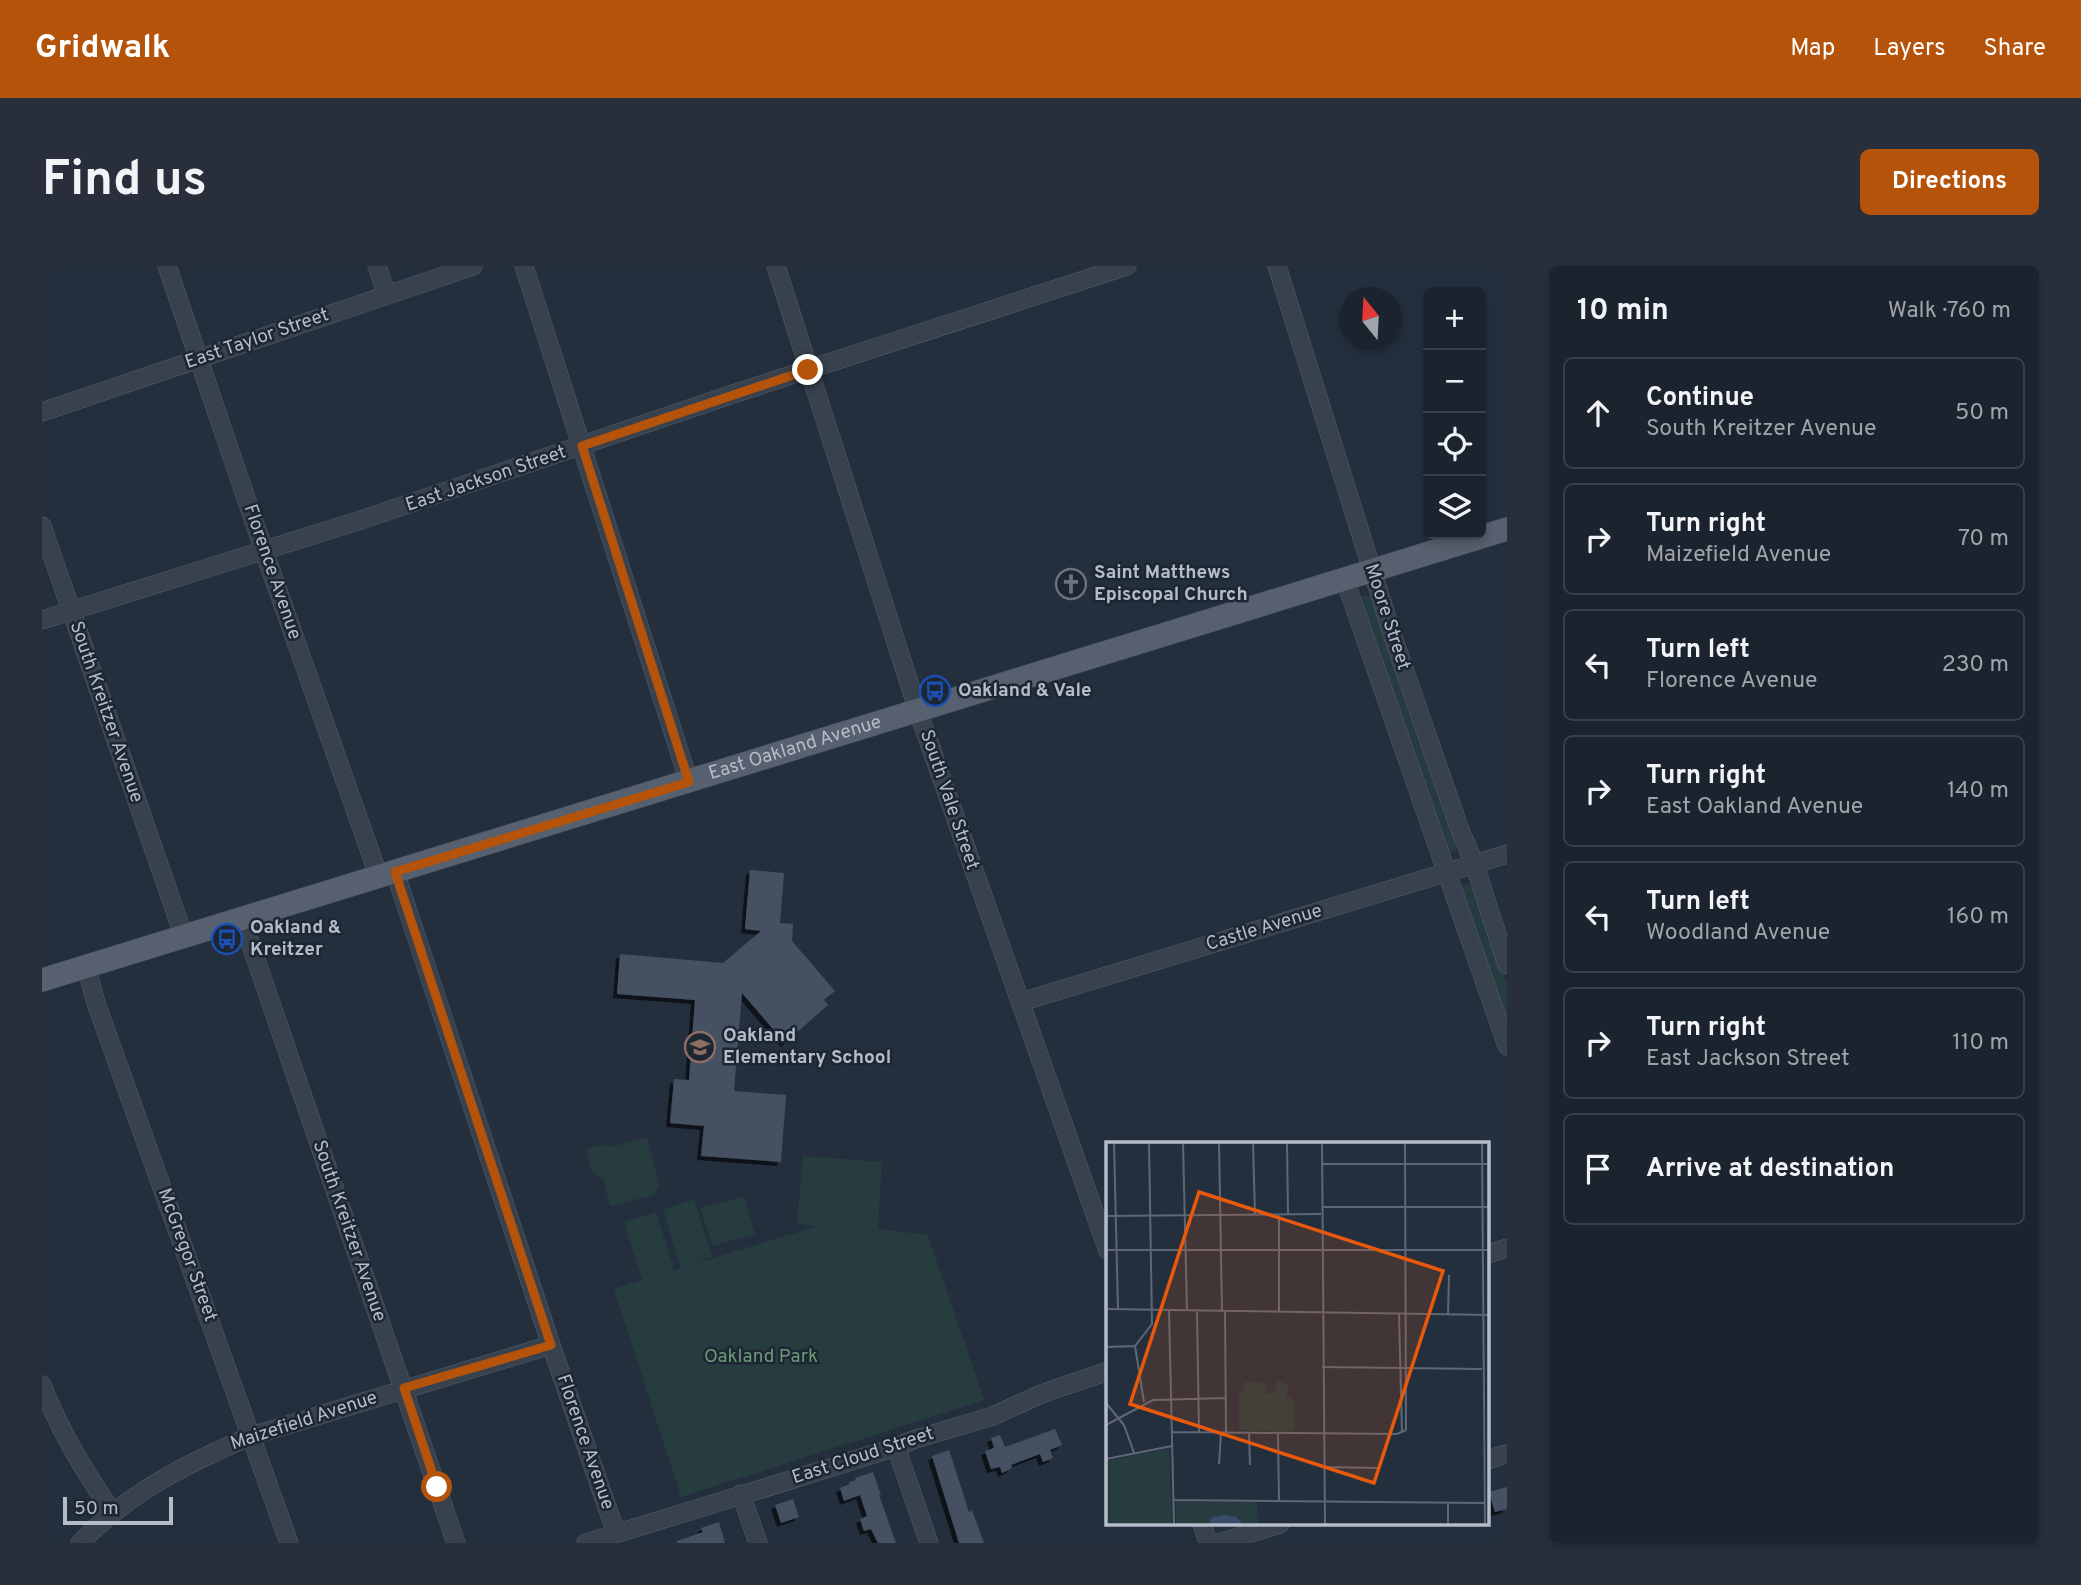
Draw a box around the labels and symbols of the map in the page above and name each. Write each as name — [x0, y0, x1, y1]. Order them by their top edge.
north arrow — [1339, 287, 1402, 350]
street label: East Taylor Street — [182, 303, 332, 375]
route end — [792, 354, 823, 385]
street label: East Jackson Street — [403, 440, 569, 518]
street label: Florence Avenue — [238, 501, 306, 643]
place label: Saint Matthews Episcopal Church — [1094, 561, 1248, 607]
street label: Moore Street — [1358, 561, 1416, 673]
church icon: Saint Matthews Episcopal Church — [1054, 567, 1088, 601]
street label: South Kreitzer Avenue — [64, 618, 148, 806]
bus stop icon: Oakland & Vale — [918, 674, 952, 708]
place label: Oakland & Vale — [958, 679, 1092, 703]
street label: East Oakland Avenue — [706, 710, 884, 786]
street label: South Vale Street — [914, 727, 984, 873]
street label: Castle Avenue — [1203, 899, 1325, 957]
place label: Oakland & Kreitzer — [250, 916, 342, 962]
bus stop icon: Oakland & Kreitzer — [210, 922, 244, 956]
place label: Oakland Elementary School — [723, 1024, 891, 1070]
school or university icon: Oakland Elementary School — [683, 1030, 717, 1064]
street label: South Kreitzer Avenue — [307, 1137, 391, 1325]
inset map — [1106, 1142, 1490, 1526]
street label: McGregor Street — [152, 1185, 222, 1325]
park label: Oakland Park — [704, 1345, 818, 1369]
street label: Florence Avenue — [551, 1371, 619, 1513]
street label: Maizefield Avenue — [228, 1386, 380, 1456]
street label: East Cloud Street — [789, 1422, 937, 1490]
route start — [421, 1471, 452, 1502]
scale bar — [63, 1494, 173, 1526]

